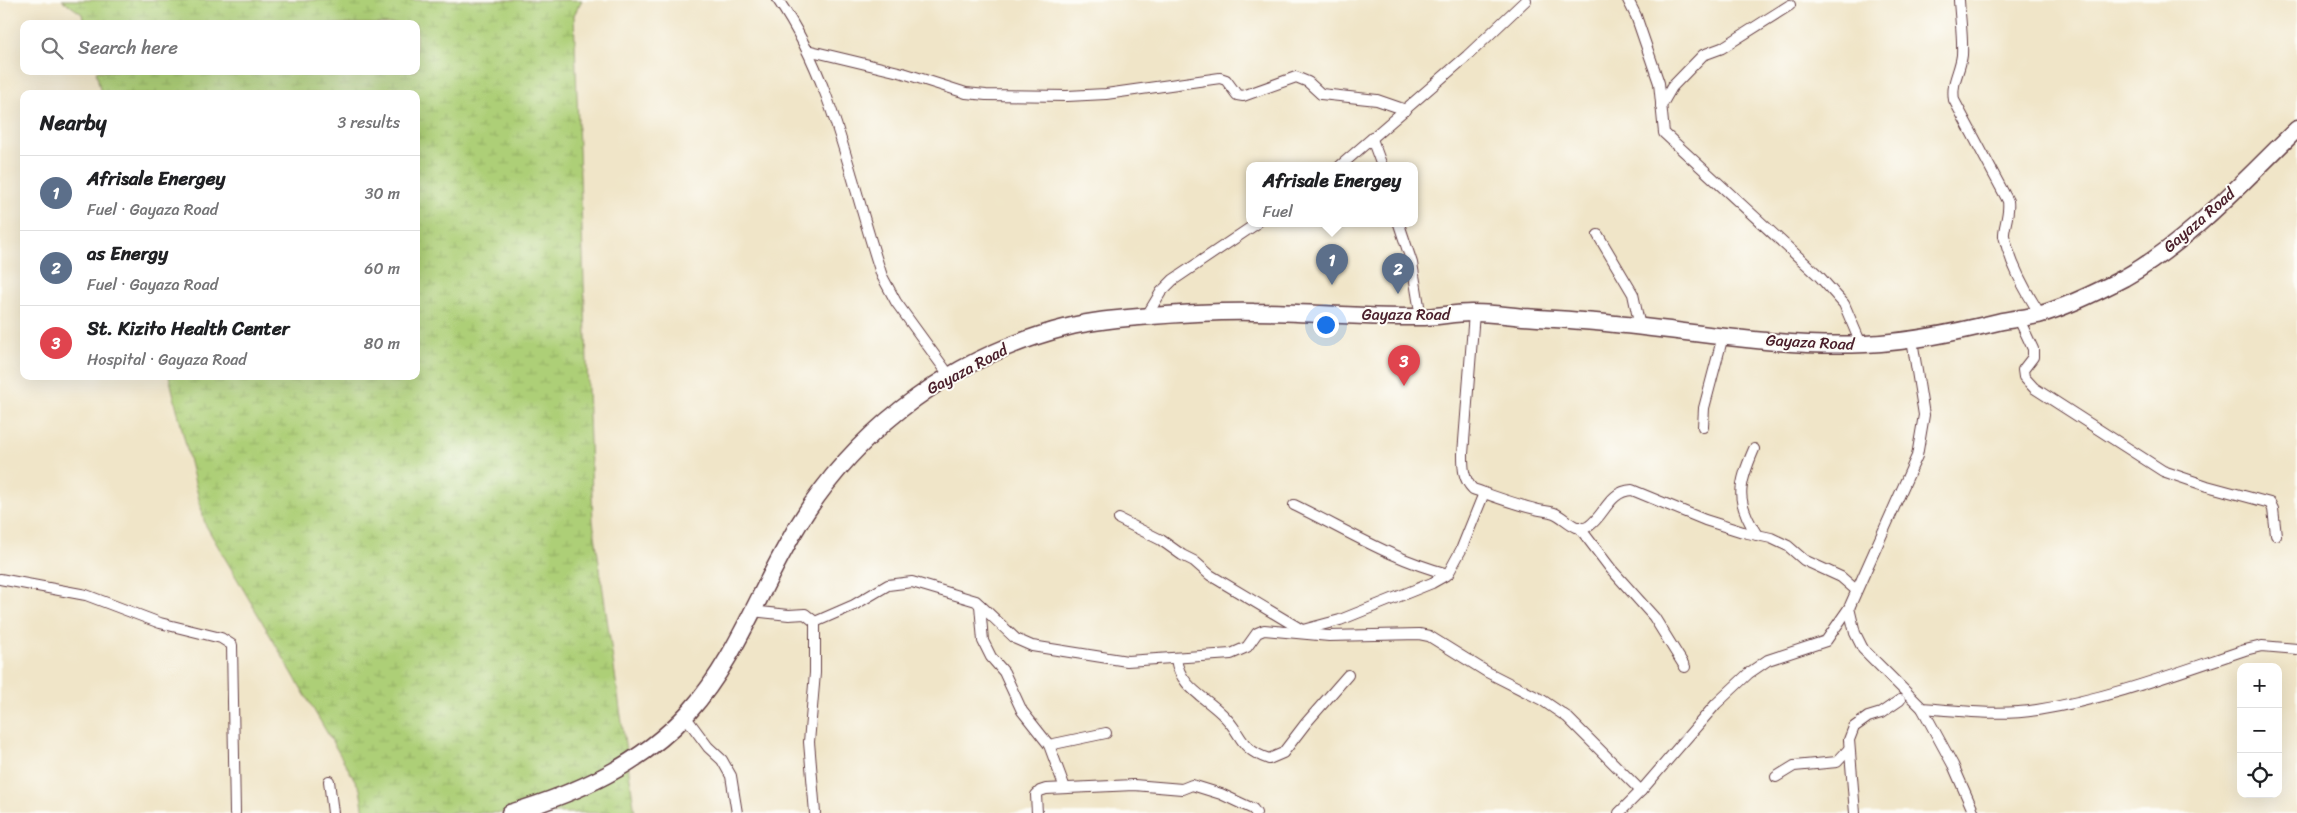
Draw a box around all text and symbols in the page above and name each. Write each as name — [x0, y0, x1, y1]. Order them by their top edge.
search box — [20, 20, 420, 75]
text: Search here — [78, 31, 178, 64]
icon: search — [38, 34, 66, 62]
text: Nearby — [40, 104, 106, 142]
text: 3 results — [337, 108, 400, 137]
text: Afrisale Energey — [87, 162, 225, 195]
popup — [1246, 162, 1418, 227]
text: Afrisale Energey — [1263, 164, 1401, 197]
text: 1 — [53, 179, 59, 208]
text: 30 m — [365, 179, 400, 208]
street label: Gayaza Road — [2156, 179, 2243, 260]
text: Fuel · Gayaza Road — [87, 195, 218, 224]
text: Fuel — [1263, 197, 1293, 226]
text: as Energy — [87, 237, 168, 270]
pin: 1 — [1316, 244, 1348, 285]
pin: 2 — [1382, 253, 1414, 294]
text: 2 — [51, 254, 61, 283]
text: 60 m — [364, 254, 400, 283]
text: Fuel · Gayaza Road — [87, 270, 218, 299]
street label: Gayaza Road — [1362, 300, 1452, 329]
text: St. Kizito Health Center — [87, 312, 289, 345]
your location — [1313, 312, 1339, 338]
street label: Gayaza Road — [1765, 325, 1856, 359]
text: 3 — [52, 329, 60, 358]
text: 80 m — [364, 329, 400, 358]
street label: Gayaza Road — [921, 335, 1014, 403]
text: Hospital · Gayaza Road — [87, 345, 247, 374]
pin: 3 — [1388, 345, 1420, 386]
map controls — [2237, 663, 2282, 798]
button: + — [2237, 663, 2282, 708]
button: − — [2237, 708, 2282, 753]
button: locate — [2237, 753, 2282, 798]

